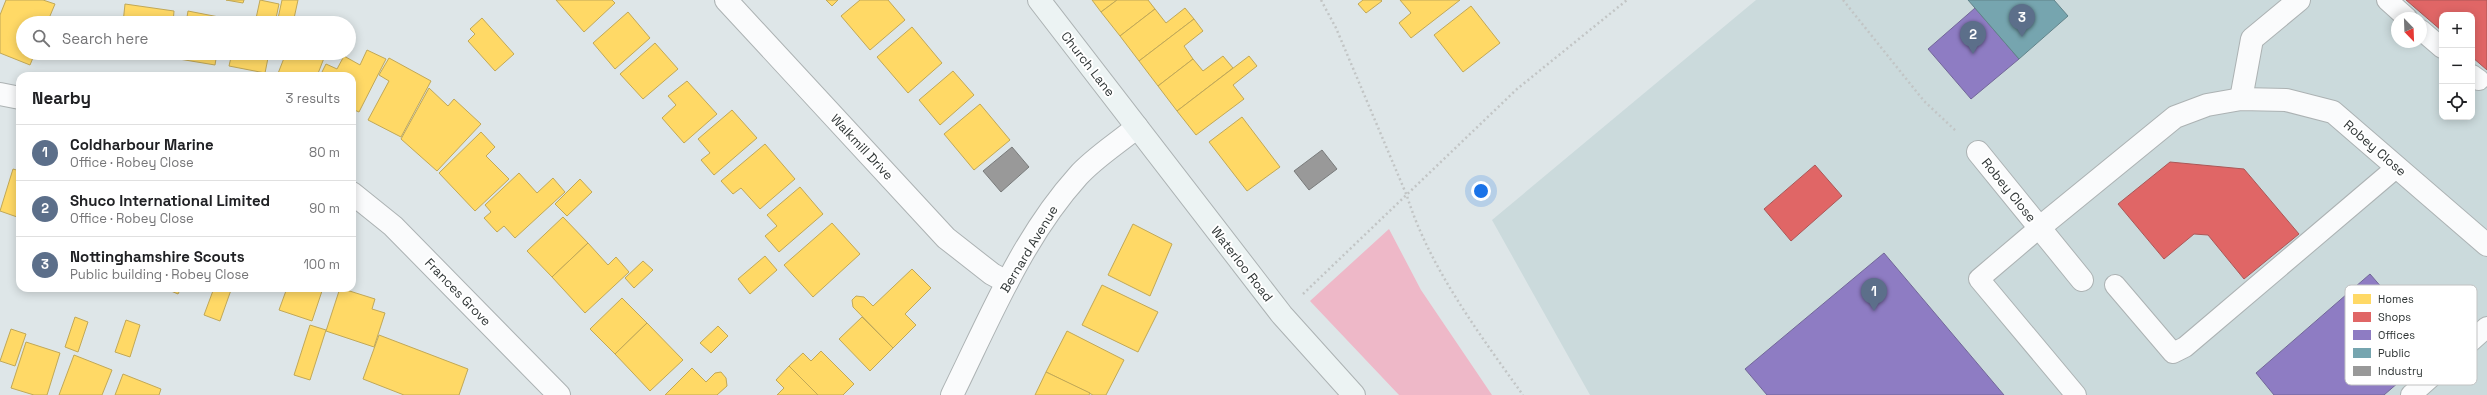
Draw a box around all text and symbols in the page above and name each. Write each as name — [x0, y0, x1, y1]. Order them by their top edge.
pin: 3 — [2009, 4, 2035, 37]
north arrow — [2391, 12, 2427, 48]
map controls — [2439, 12, 2475, 120]
button: + — [2439, 12, 2475, 48]
search box — [16, 16, 356, 60]
pin: 2 — [1960, 21, 1986, 54]
icon: search — [30, 27, 52, 49]
street label: Church Lane — [1057, 28, 1119, 100]
text: Search here — [62, 29, 148, 48]
button: − — [2439, 48, 2475, 84]
button: locate — [2439, 84, 2475, 120]
text: Nearby — [32, 87, 91, 109]
text: 3 results — [286, 90, 340, 107]
street label: Walkmill Drive — [827, 110, 897, 184]
street label: Robey Close — [2340, 116, 2410, 180]
text: Coldharbour Marine — [70, 135, 214, 154]
text: 1 — [42, 144, 48, 161]
text: 80 m — [309, 144, 340, 161]
text: Office · Robey Close — [70, 154, 194, 171]
street label: Robey Close — [1978, 154, 2040, 226]
your location — [1471, 181, 1491, 201]
text: Shuco International Limited — [70, 191, 270, 210]
text: 2 — [41, 200, 49, 217]
text: 90 m — [309, 200, 340, 217]
street label: Bernard Avenue — [996, 202, 1062, 296]
text: Office · Robey Close — [70, 210, 194, 227]
street label: Waterloo Road — [1207, 223, 1277, 305]
text: Nottinghamshire Scouts — [70, 247, 245, 266]
street label: Frances Grove — [421, 254, 495, 330]
text: 3 — [41, 256, 49, 273]
text: 100 m — [303, 256, 340, 273]
text: Public building · Robey Close — [70, 266, 249, 283]
pin: 1 — [1861, 278, 1887, 311]
legend — [2345, 285, 2477, 385]
text: Homes — [2378, 292, 2414, 306]
text: Shops — [2378, 310, 2411, 324]
text: Offices — [2378, 328, 2415, 342]
text: Public — [2378, 346, 2410, 360]
text: Industry — [2378, 364, 2423, 378]

